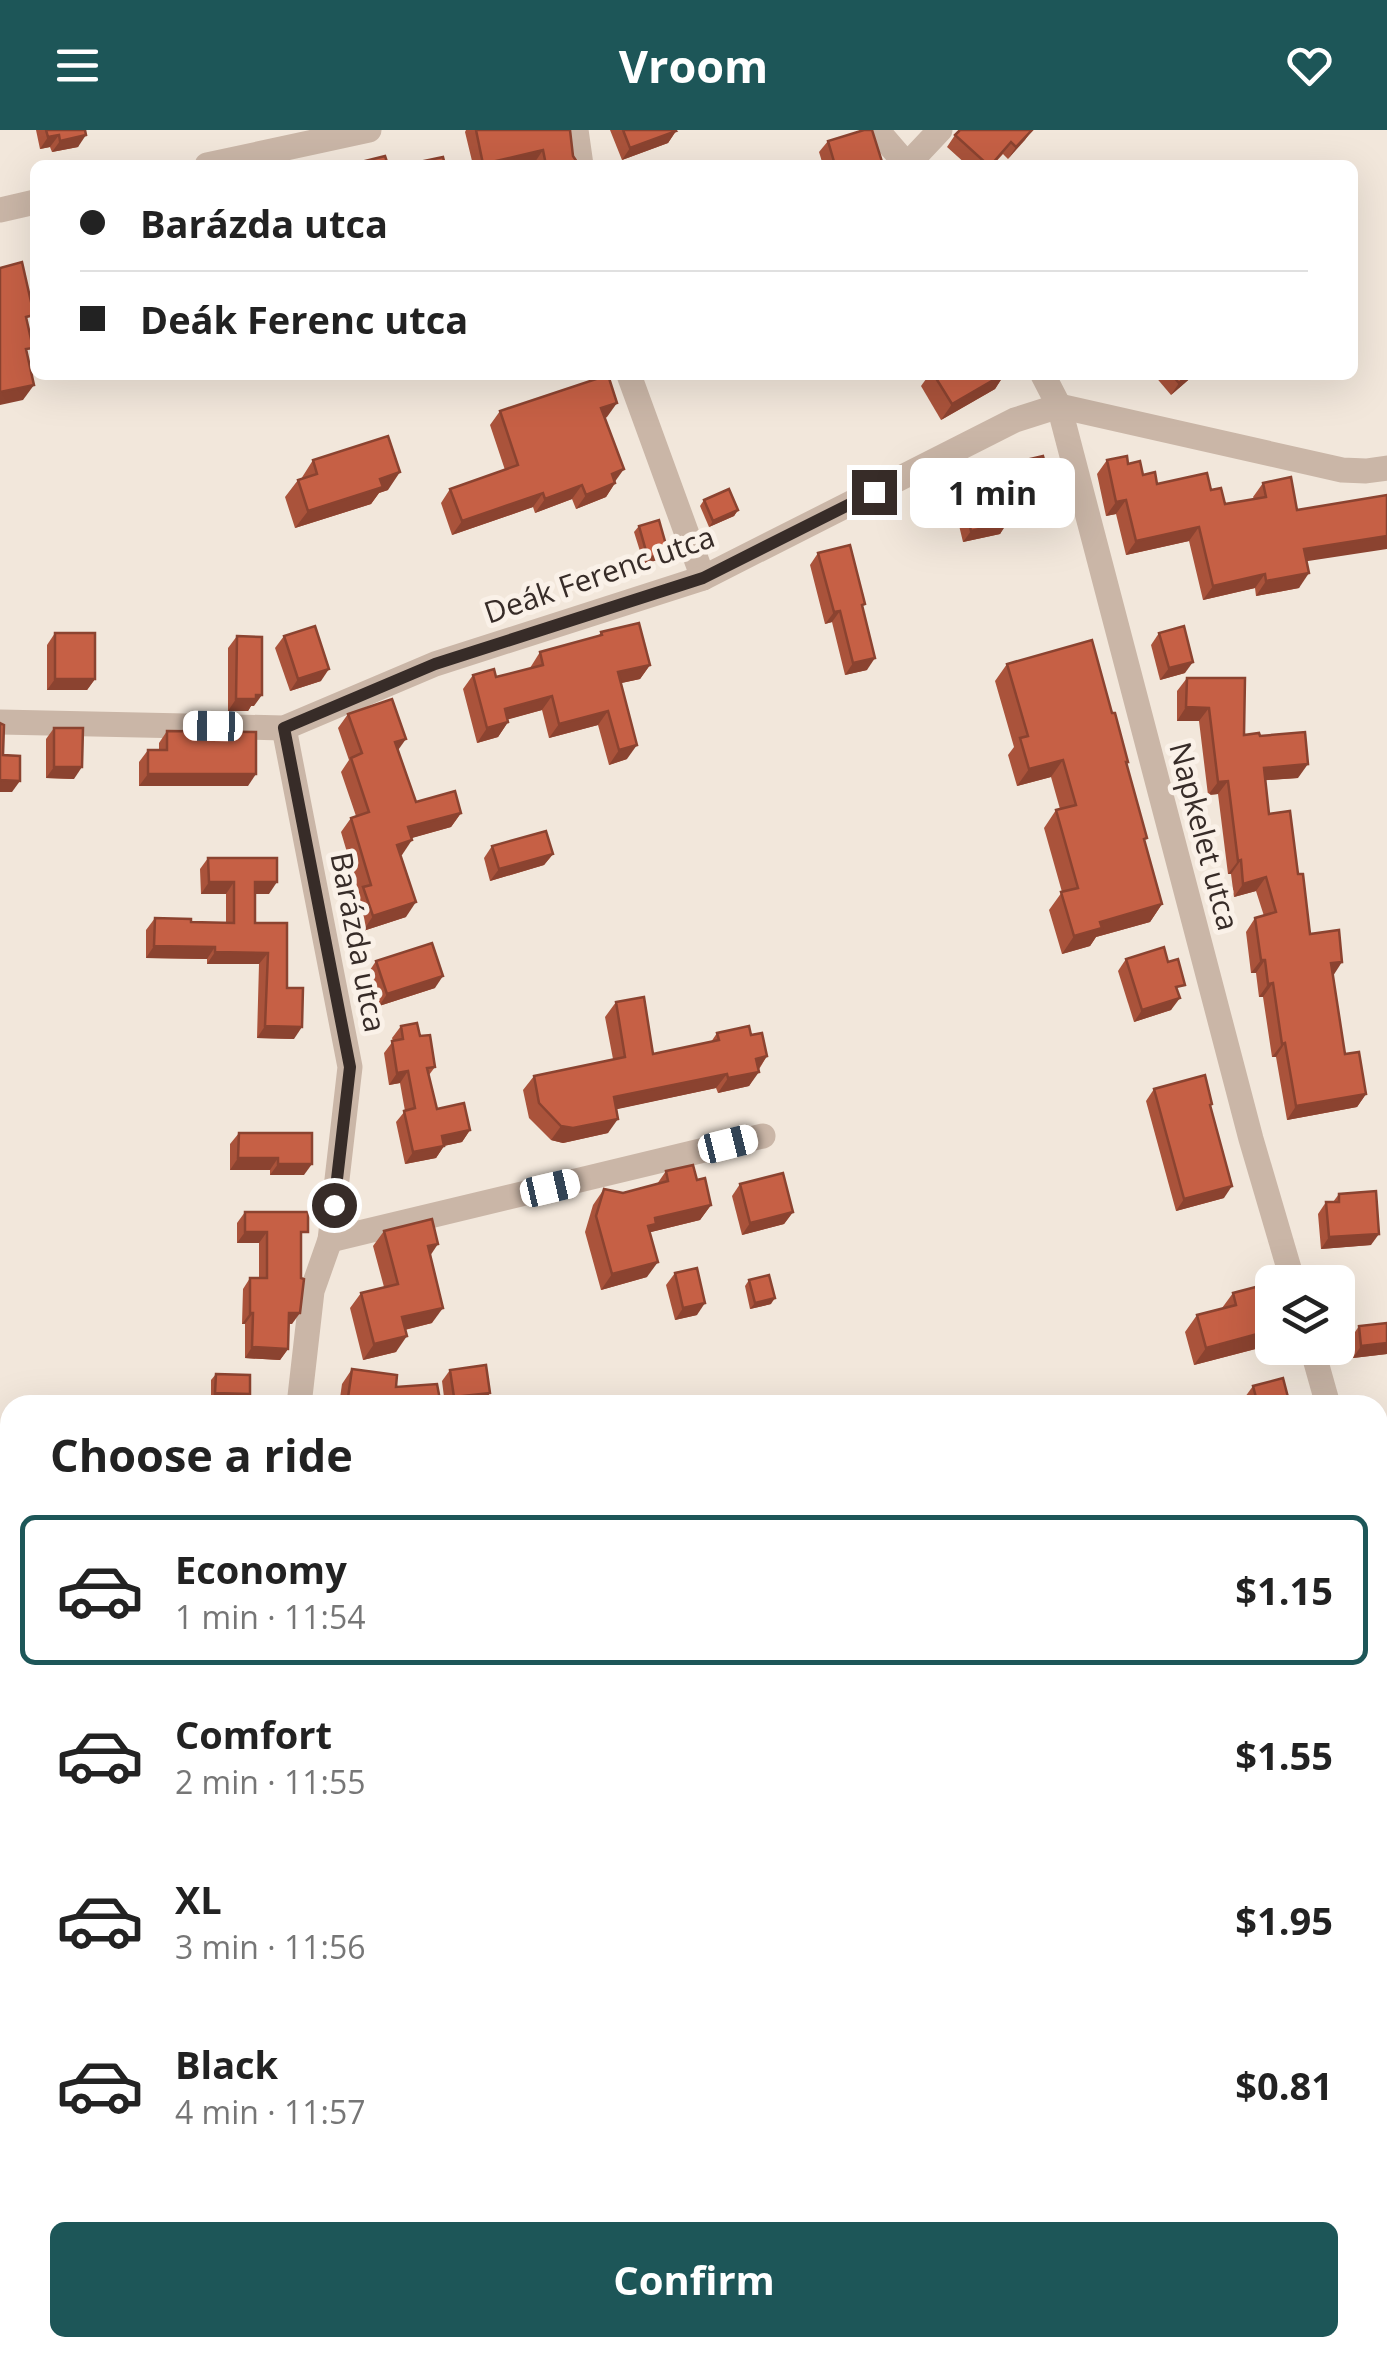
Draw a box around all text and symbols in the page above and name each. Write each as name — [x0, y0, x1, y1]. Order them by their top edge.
text: Vroom — [619, 35, 768, 96]
icon: menu — [50, 38, 105, 93]
icon: heart — [1282, 38, 1337, 93]
text: Barázda utca — [140, 197, 388, 249]
text: Deák Ferenc utca — [140, 293, 468, 345]
callout: 1 min — [909, 457, 1074, 527]
route end — [852, 470, 897, 515]
text: 1 min — [948, 471, 1037, 514]
street label: Deák Ferenc utca — [478, 515, 720, 633]
car — [183, 710, 243, 742]
street label: Napkelet utca — [1160, 737, 1250, 935]
street label: Barázda utca — [322, 849, 396, 1035]
car — [695, 1122, 761, 1166]
car — [517, 1167, 583, 1209]
route start — [312, 1183, 357, 1228]
map controls — [1255, 1265, 1355, 1365]
button: layers — [1255, 1265, 1355, 1365]
text: Choose a ride — [50, 1424, 353, 1485]
text: Economy — [175, 1543, 347, 1595]
icon: car — [55, 1545, 145, 1635]
text: $1.15 — [1235, 1564, 1333, 1616]
text: 1 min · 11:54 — [175, 1595, 366, 1638]
text: Comfort — [175, 1708, 332, 1760]
icon: car — [55, 1710, 145, 1800]
text: $1.55 — [1235, 1729, 1333, 1781]
text: 2 min · 11:55 — [175, 1760, 366, 1803]
text: XL — [175, 1873, 222, 1925]
icon: car — [55, 1875, 145, 1965]
text: $1.95 — [1235, 1894, 1333, 1946]
text: 3 min · 11:56 — [175, 1925, 366, 1968]
text: Black — [175, 2038, 278, 2090]
icon: car — [55, 2040, 145, 2130]
text: $0.81 — [1235, 2059, 1333, 2111]
text: 4 min · 11:57 — [175, 2090, 366, 2133]
button: Confirm — [50, 2222, 1338, 2337]

